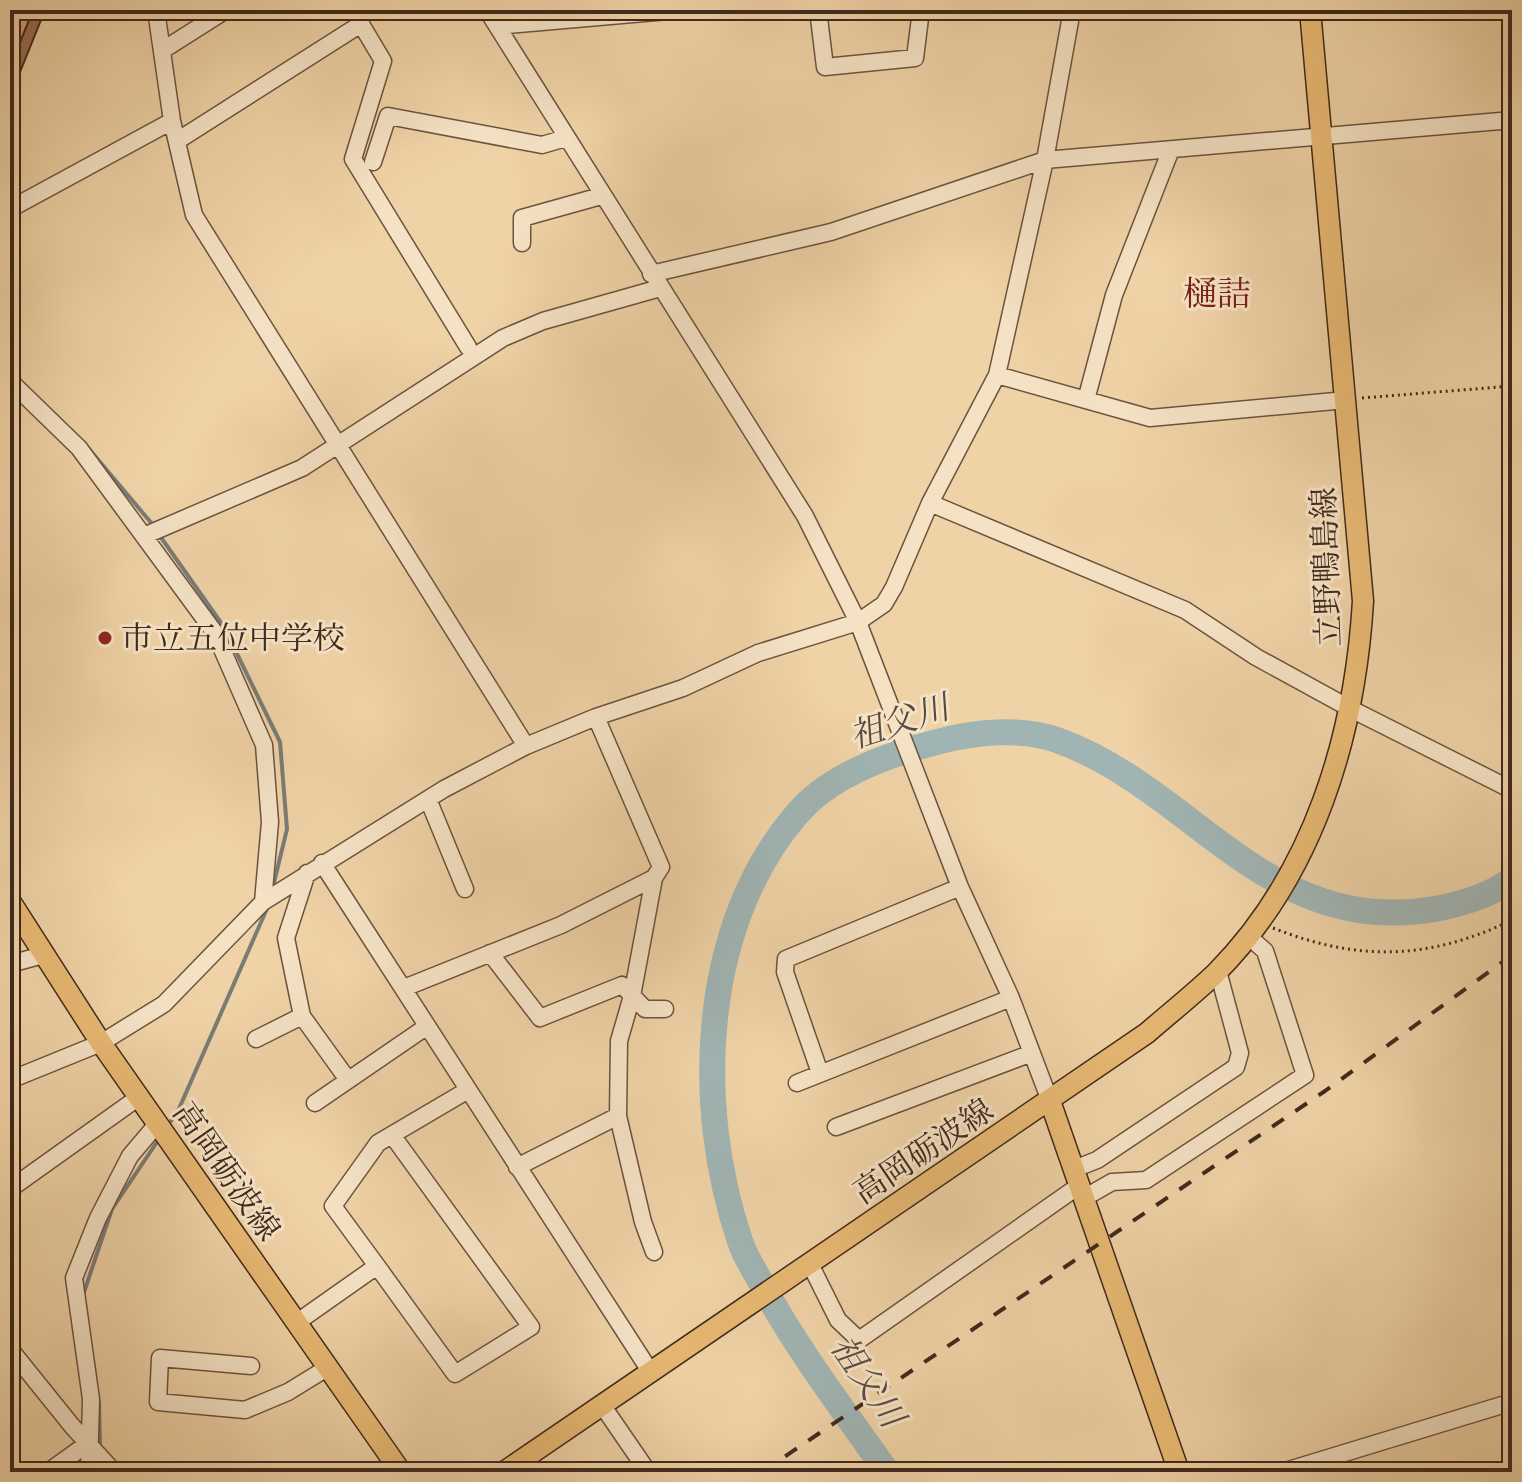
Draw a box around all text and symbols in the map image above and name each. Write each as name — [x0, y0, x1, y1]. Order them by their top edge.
district label: 樋詰 — [1183, 271, 1251, 315]
street label: 立野鴨島線 — [1302, 486, 1350, 648]
place label: 市立五位中学校 — [121, 617, 345, 659]
marker: 市立五位中学校 — [96, 629, 114, 647]
water label: 祖父川 — [844, 683, 958, 758]
street label: 高岡砺波線 — [845, 1089, 1001, 1213]
street label: 高岡砺波線 — [164, 1093, 290, 1249]
water label: 祖父川 — [821, 1326, 917, 1439]

